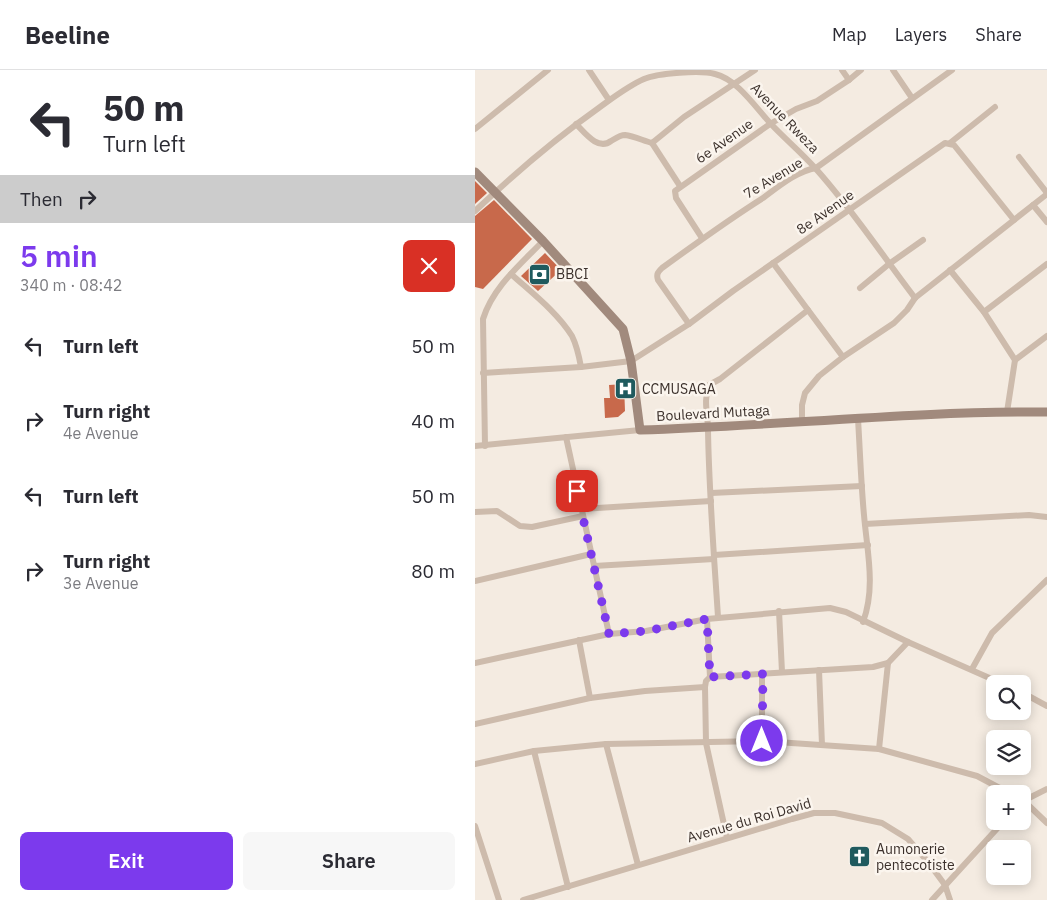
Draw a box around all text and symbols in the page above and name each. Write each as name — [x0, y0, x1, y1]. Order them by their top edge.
text: Beeline — [25, 19, 110, 51]
text: Map — [832, 23, 867, 46]
text: Layers — [895, 23, 947, 46]
text: Share — [975, 23, 1022, 46]
street label: Avenue Rweza — [747, 79, 824, 157]
text: 50 m — [103, 85, 185, 131]
icon: left — [20, 90, 85, 155]
street label: 6e Avenue — [692, 114, 757, 167]
text: Turn left — [103, 129, 186, 158]
street label: 7e Avenue — [740, 153, 806, 203]
icon: right — [73, 185, 101, 213]
street label: 8e Avenue — [793, 185, 858, 238]
text: Then — [20, 187, 63, 211]
text: 5 min — [20, 236, 98, 275]
button: close — [403, 240, 455, 292]
bank icon: BBCI — [528, 262, 552, 286]
place label: BBCI — [556, 265, 589, 283]
text: 340 m · 08:42 — [20, 275, 122, 295]
icon: left — [20, 332, 48, 360]
text: Turn left — [63, 334, 139, 358]
text: 50 m — [411, 334, 455, 358]
hospital icon: CCMUSAGA — [614, 377, 638, 401]
place label: CCMUSAGA — [642, 380, 716, 398]
text: Turn right — [63, 399, 150, 423]
street label: Boulevard Mutaga — [656, 401, 771, 425]
icon: right — [20, 407, 48, 435]
text: 40 m — [411, 409, 455, 433]
text: 4e Avenue — [63, 423, 139, 443]
pin — [556, 470, 598, 512]
icon: arrive — [563, 477, 591, 505]
icon: left — [20, 482, 48, 510]
text: Turn left — [63, 484, 139, 508]
text: 50 m — [411, 484, 455, 508]
text: Turn right — [63, 549, 150, 573]
icon: right — [20, 557, 48, 585]
text: 80 m — [411, 559, 455, 583]
text: 3e Avenue — [63, 573, 139, 593]
map controls — [986, 675, 1031, 885]
button: search — [986, 675, 1031, 720]
position arrow — [735, 714, 787, 766]
button: layers — [986, 730, 1031, 775]
button: + — [986, 785, 1031, 830]
street label: Avenue du Roi David — [685, 794, 813, 846]
button: Exit — [20, 832, 233, 890]
button: Share — [243, 832, 455, 890]
place label: Aumonerie pentecotiste — [876, 840, 955, 874]
button: − — [986, 840, 1031, 885]
church icon: Aumonerie pentecotiste — [848, 845, 872, 869]

